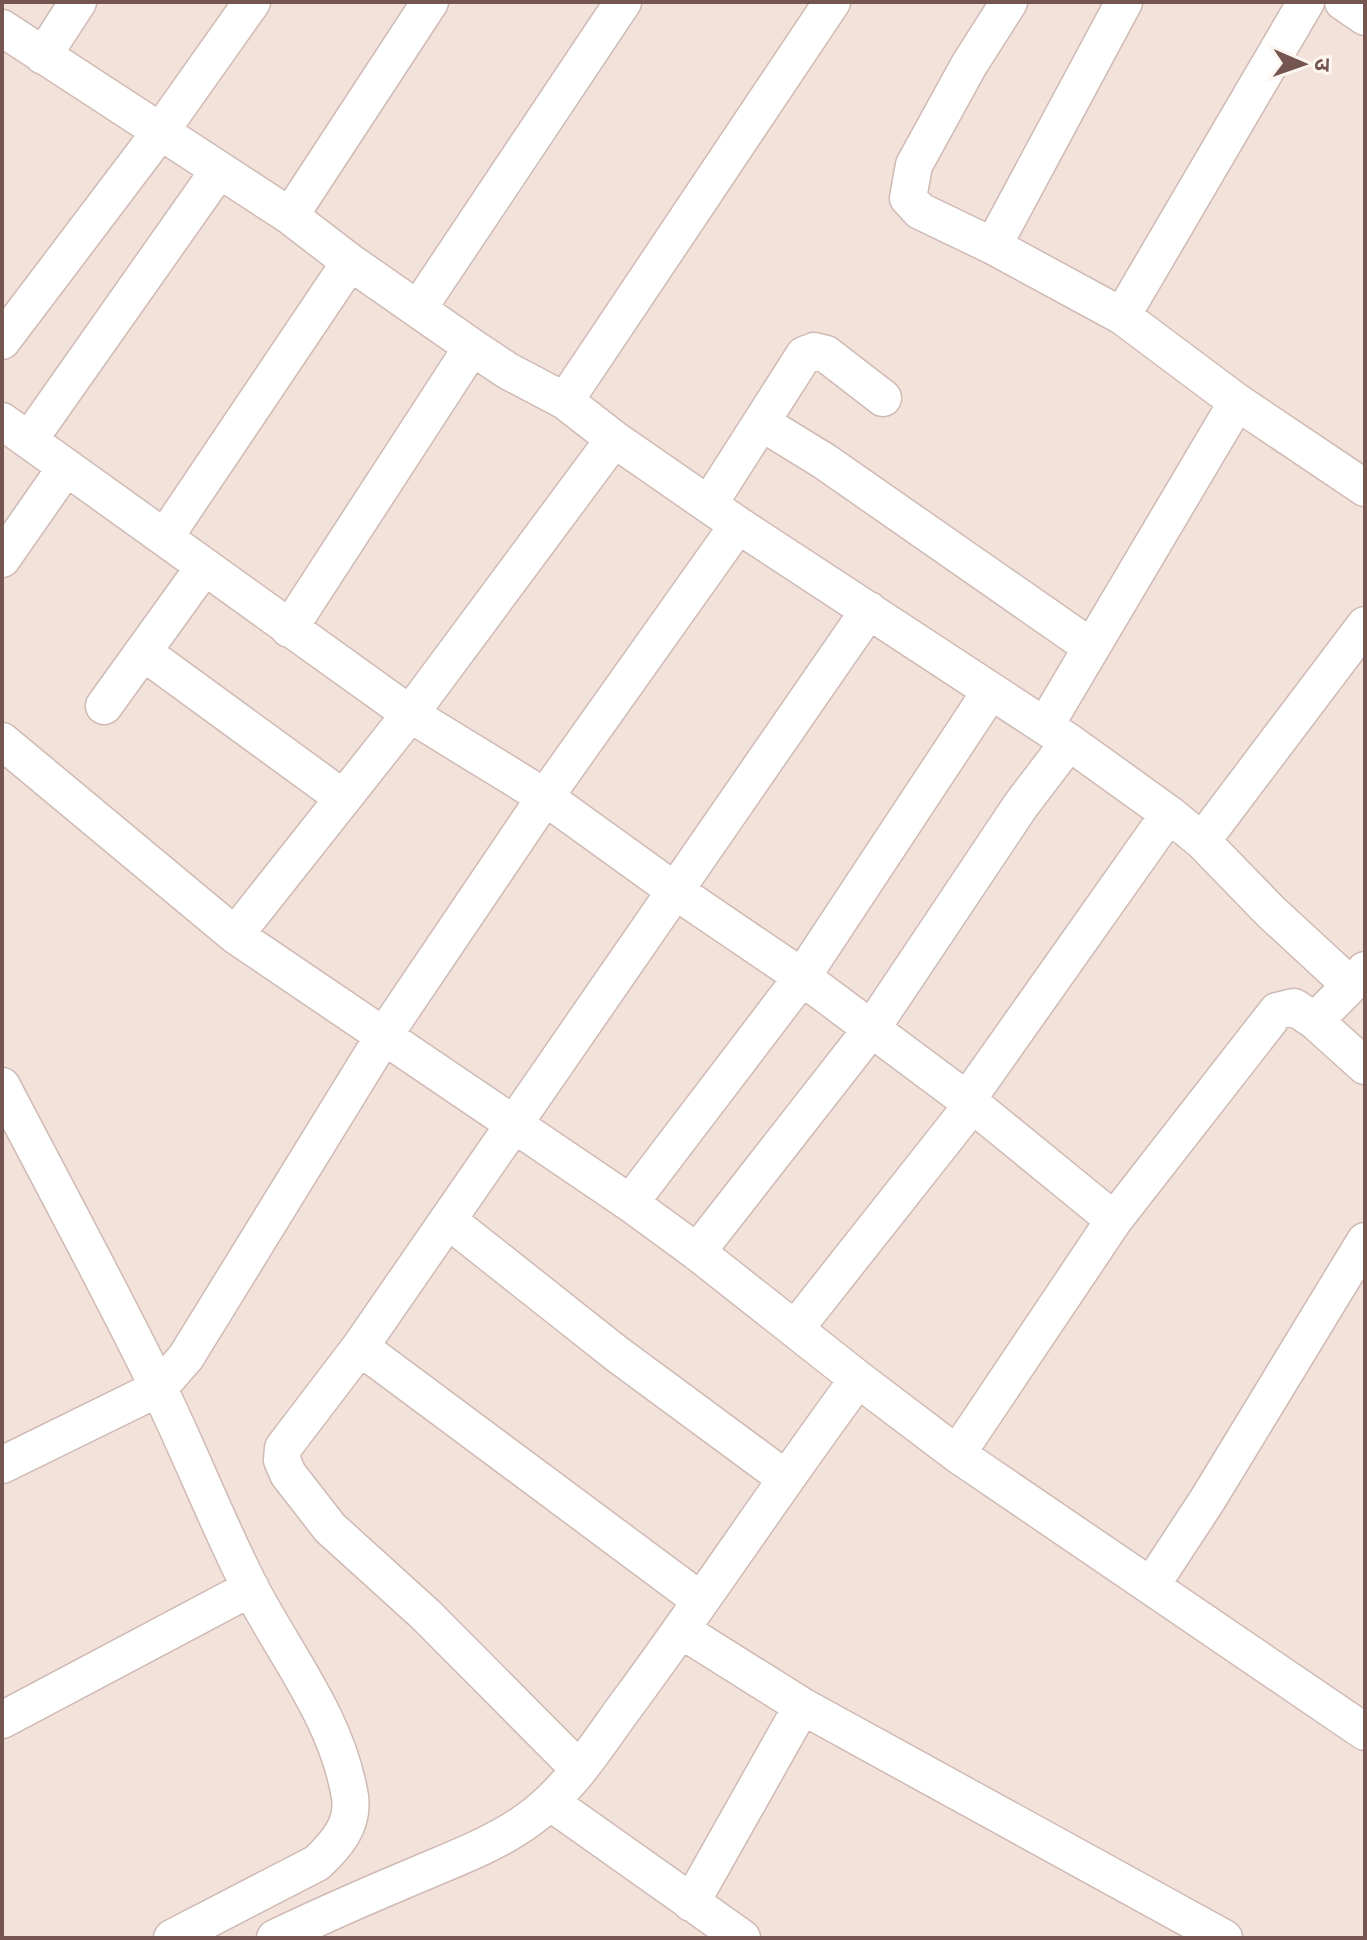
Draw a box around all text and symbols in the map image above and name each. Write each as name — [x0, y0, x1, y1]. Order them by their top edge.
north arrow — [1263, 24, 1343, 104]
text: उ — [1308, 58, 1338, 73]

